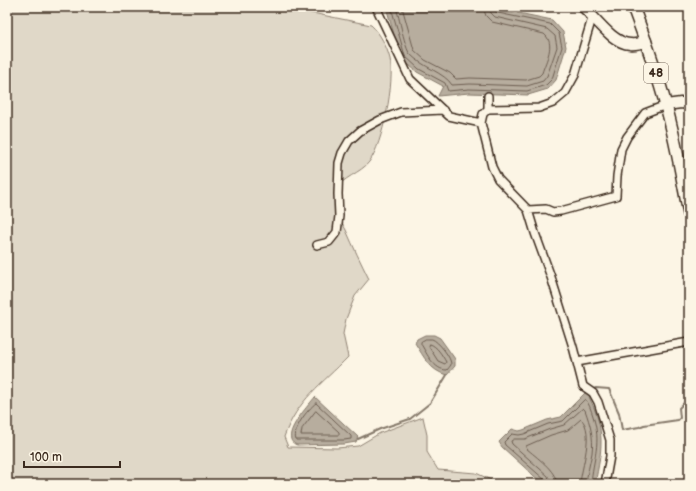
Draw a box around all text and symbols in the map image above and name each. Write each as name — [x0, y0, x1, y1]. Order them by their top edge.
road number: 48 — [644, 63, 668, 83]
scale bar — [24, 443, 120, 469]
text: 100 m — [30, 450, 62, 465]

